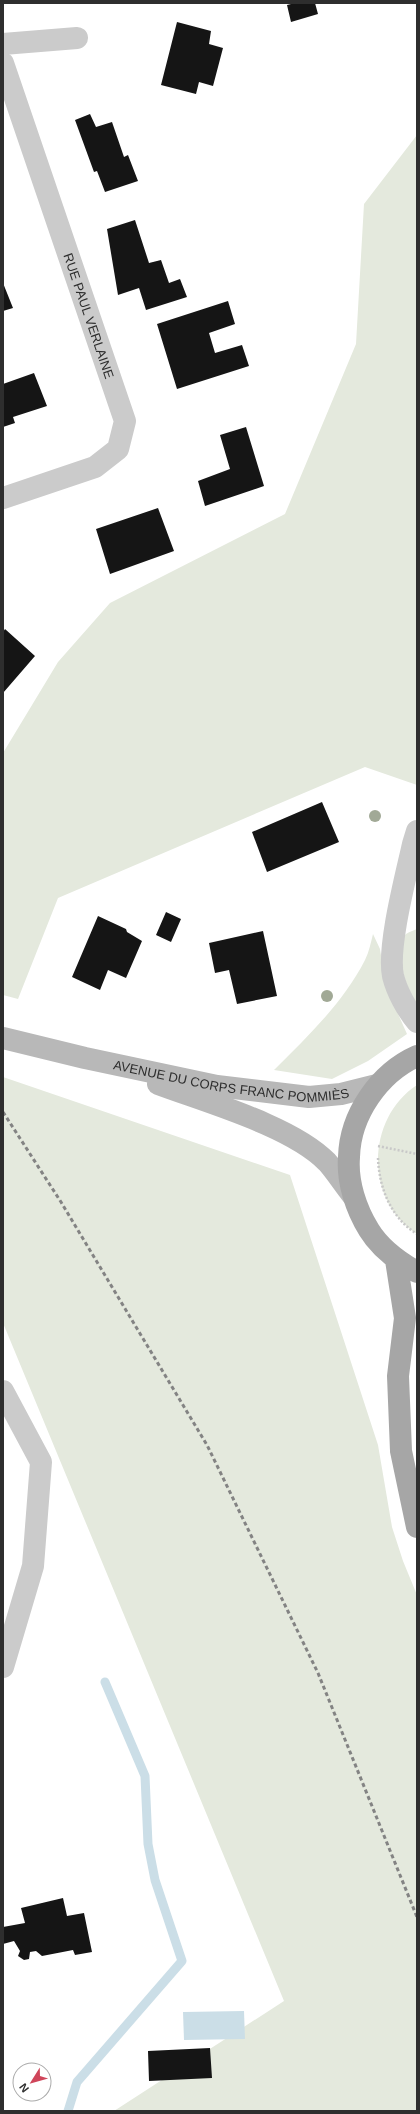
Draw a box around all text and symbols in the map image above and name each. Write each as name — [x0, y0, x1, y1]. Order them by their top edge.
street label: RUE PAUL VERLAINE — [61, 251, 118, 381]
street label: AVENUE DU CORPS FRANC POMMIÈS — [112, 1057, 351, 1105]
north arrow — [12, 2062, 52, 2102]
text: N — [17, 2081, 31, 2095]

